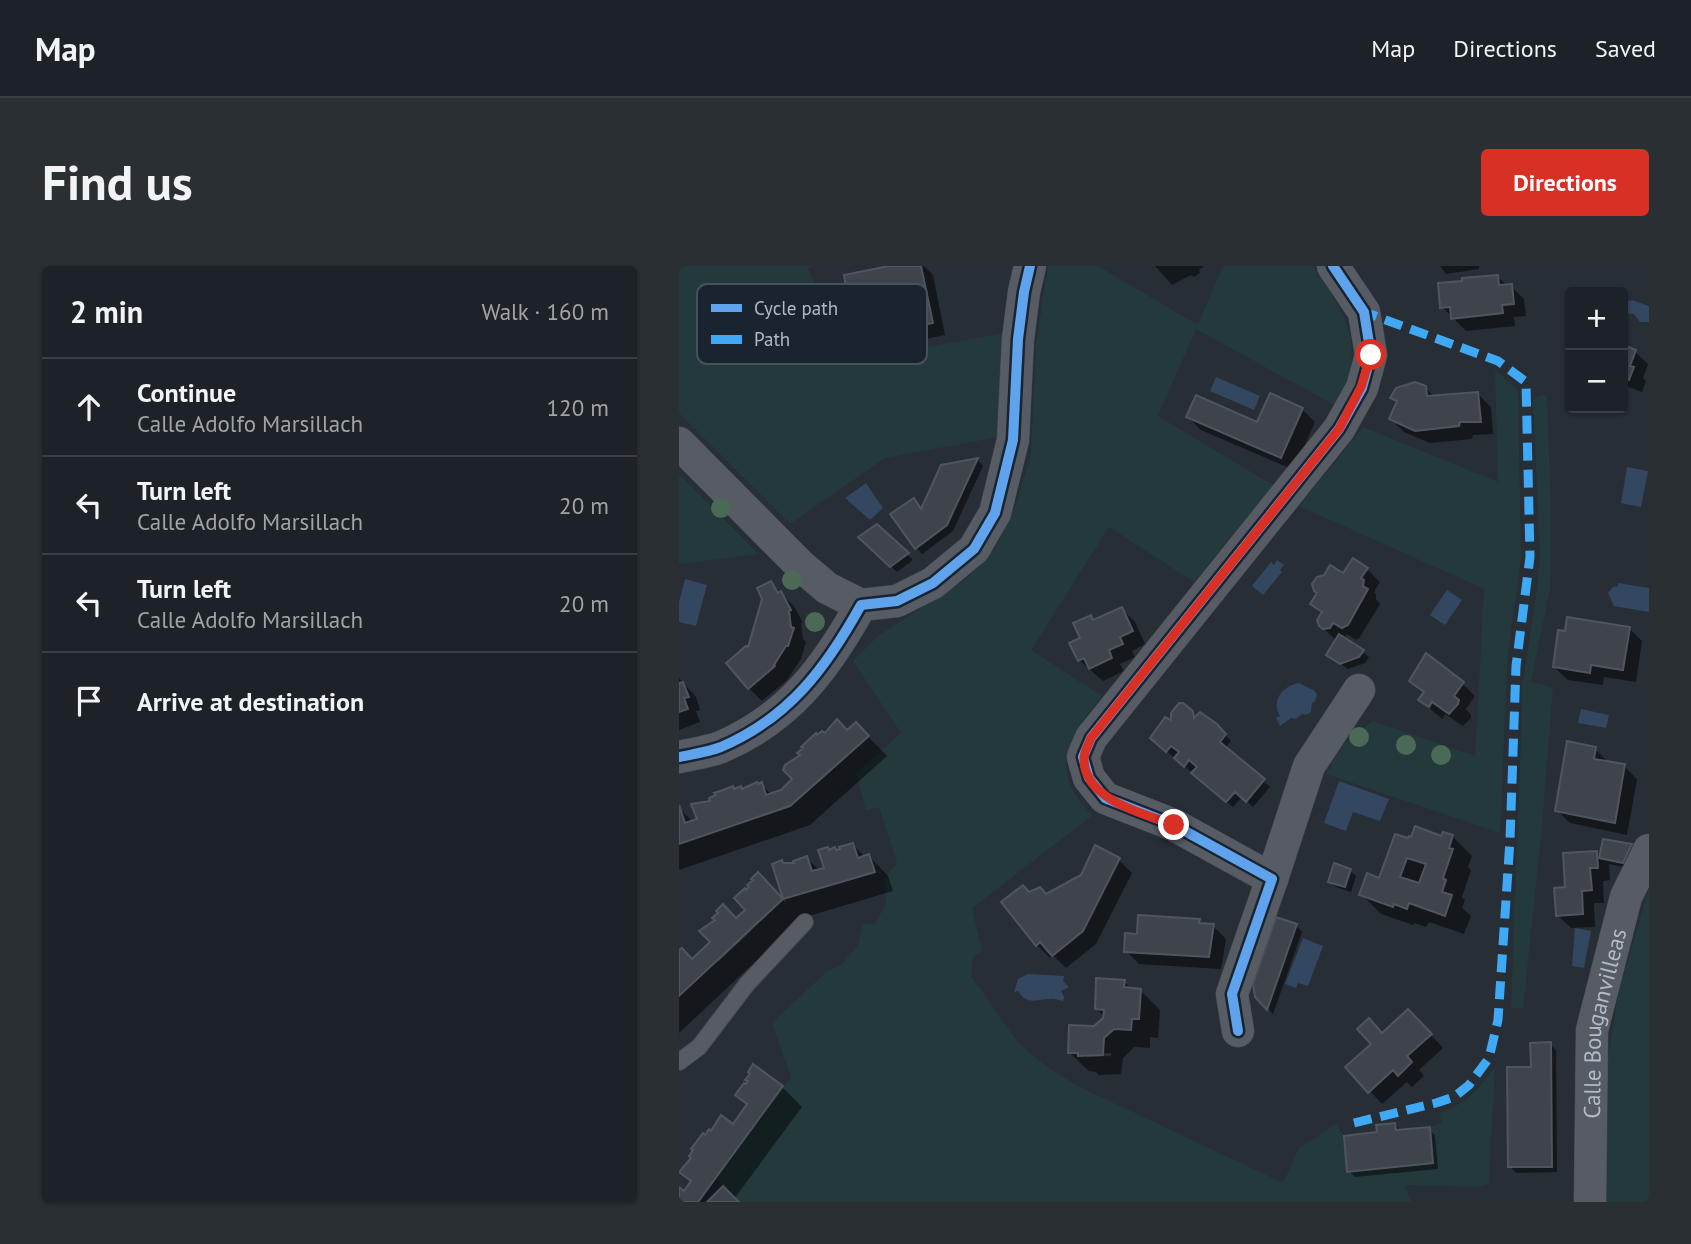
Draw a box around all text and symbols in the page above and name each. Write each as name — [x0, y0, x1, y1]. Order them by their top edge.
text: Map — [35, 27, 96, 70]
text: Map — [1371, 33, 1415, 64]
text: Directions — [1453, 33, 1557, 64]
text: Saved — [1595, 33, 1656, 64]
button: Directions — [1481, 149, 1649, 216]
text: Find us — [42, 150, 193, 214]
legend — [697, 284, 927, 364]
map controls — [1565, 287, 1628, 413]
button: + — [1565, 287, 1628, 350]
text: 2 min — [70, 292, 143, 331]
text: Cycle path — [754, 296, 838, 320]
text: Walk · 160 m — [482, 297, 609, 326]
text: Path — [754, 327, 790, 351]
route start — [1355, 339, 1386, 370]
button: − — [1565, 350, 1628, 413]
text: Continue — [137, 376, 236, 409]
icon: ahead — [70, 388, 108, 426]
text: 120 m — [547, 393, 609, 422]
text: Calle Adolfo Marsillach — [137, 409, 363, 438]
text: Turn left — [137, 474, 231, 507]
icon: left — [70, 486, 108, 524]
text: 20 m — [559, 491, 609, 520]
text: Calle Adolfo Marsillach — [137, 507, 363, 536]
text: Turn left — [137, 572, 231, 605]
icon: left — [70, 584, 108, 622]
text: 20 m — [559, 589, 609, 618]
text: Calle Adolfo Marsillach — [137, 605, 363, 634]
icon: arrive — [70, 682, 108, 720]
text: Arrive at destination — [137, 685, 364, 718]
route end — [1158, 809, 1189, 840]
street label: Calle Bouganvilleas — [1576, 925, 1632, 1119]

